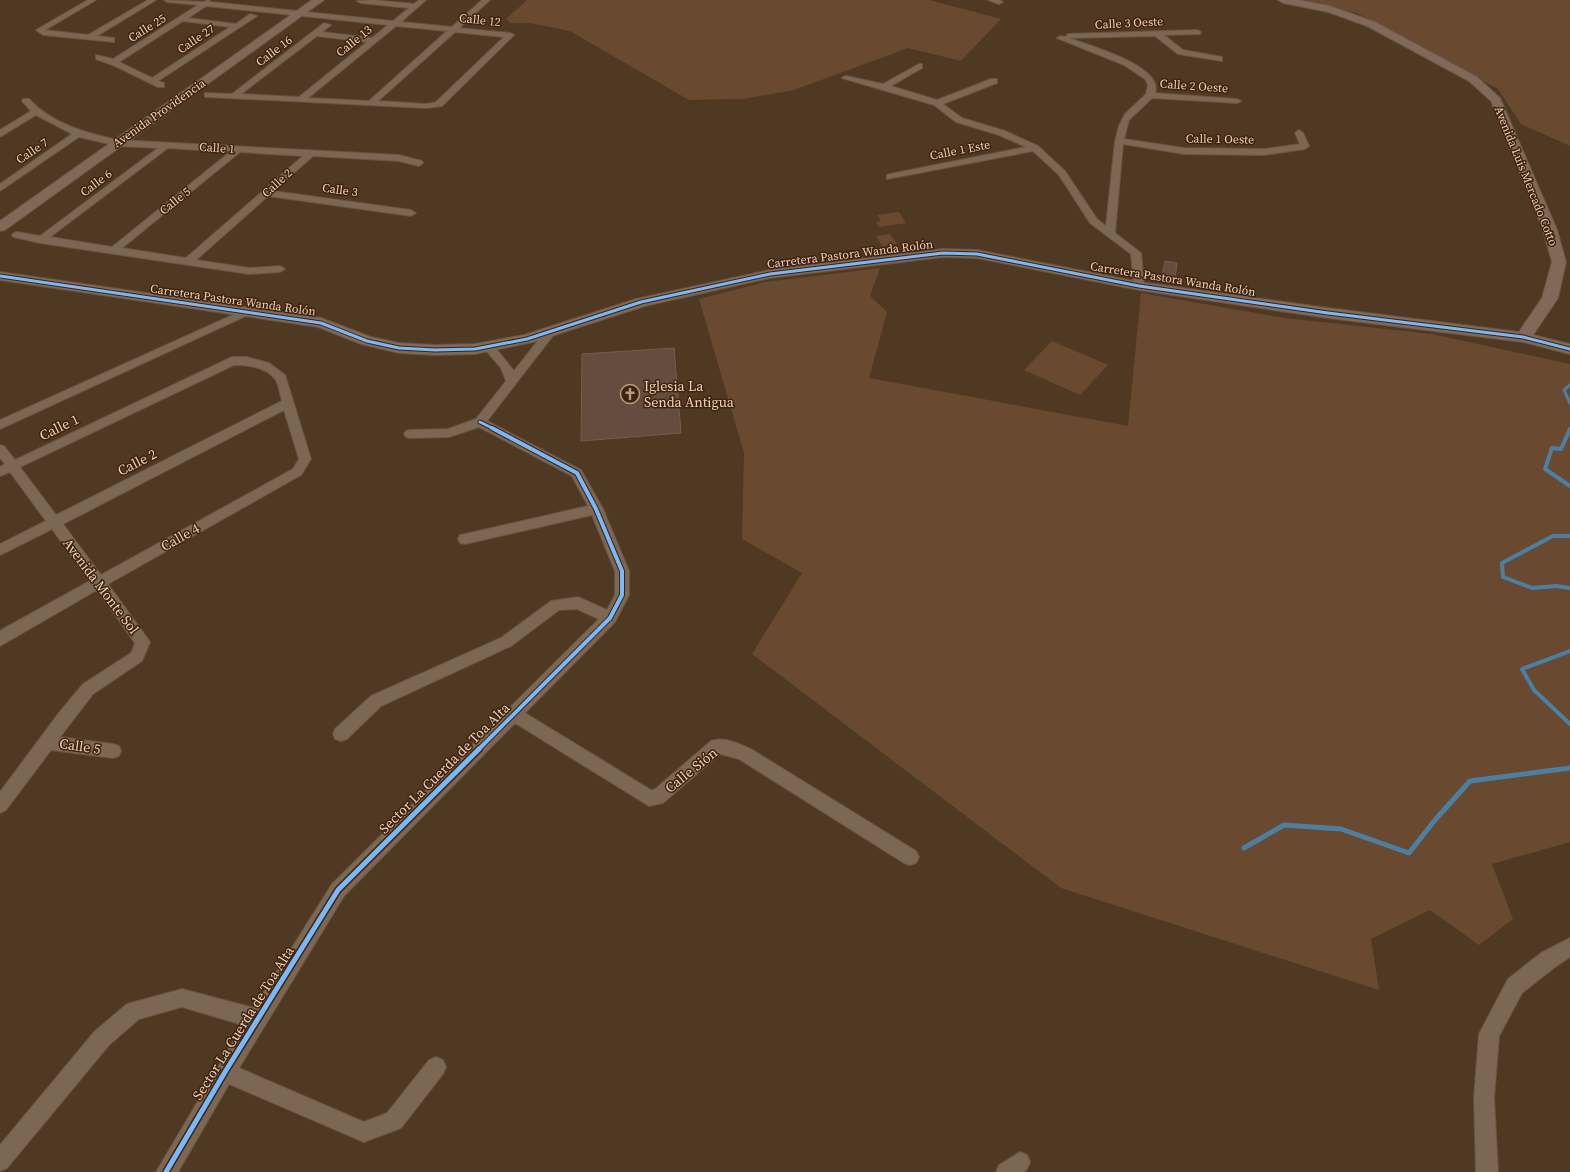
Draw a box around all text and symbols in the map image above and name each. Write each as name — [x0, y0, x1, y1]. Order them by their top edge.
street label: Calle 25 — [125, 10, 169, 46]
street label: Calle 12 — [458, 10, 502, 30]
street label: Calle 3 Oeste — [1094, 13, 1164, 33]
street label: Calle 27 — [174, 21, 218, 57]
street label: Calle 13 — [333, 22, 375, 60]
street label: Calle 16 — [253, 32, 295, 70]
street label: Avenida Providencia — [110, 75, 209, 151]
street label: Calle 2 Oeste — [1159, 76, 1229, 96]
street label: Avenida Luis Mercado Cotto — [1491, 104, 1562, 249]
street label: Calle 1 Oeste — [1186, 130, 1254, 148]
street label: Calle 7 — [13, 134, 51, 168]
street label: Calle 1 Este — [929, 136, 991, 164]
street label: Calle 1 — [199, 139, 235, 157]
street label: Calle 2 — [258, 165, 296, 201]
street label: Calle 6 — [77, 166, 115, 200]
street label: Calle 3 — [321, 180, 359, 200]
street label: Calle 5 — [156, 184, 194, 218]
street label: Carretera Pastora Wanda Rolón — [766, 236, 934, 272]
street label: Carretera Pastora Wanda Rolón — [1089, 258, 1257, 300]
street label: Carretera Pastora Wanda Rolón — [149, 280, 317, 320]
place label: Iglesia La Senda Antigua — [644, 376, 735, 412]
church icon: Iglesia La Senda Antigua — [619, 383, 641, 405]
street label: Calle 1 — [36, 409, 82, 445]
street label: Calle 2 — [114, 444, 160, 480]
street label: Calle 4 — [157, 518, 203, 556]
street label: Avenida Monte Sol — [58, 534, 144, 638]
street label: Sector La Cuerda de Toa Alta — [374, 697, 515, 838]
street label: Calle 5 — [58, 733, 102, 759]
street label: Calle Sión — [661, 742, 722, 797]
street label: Sector La Cuerda de Toa Alta — [187, 942, 299, 1104]

